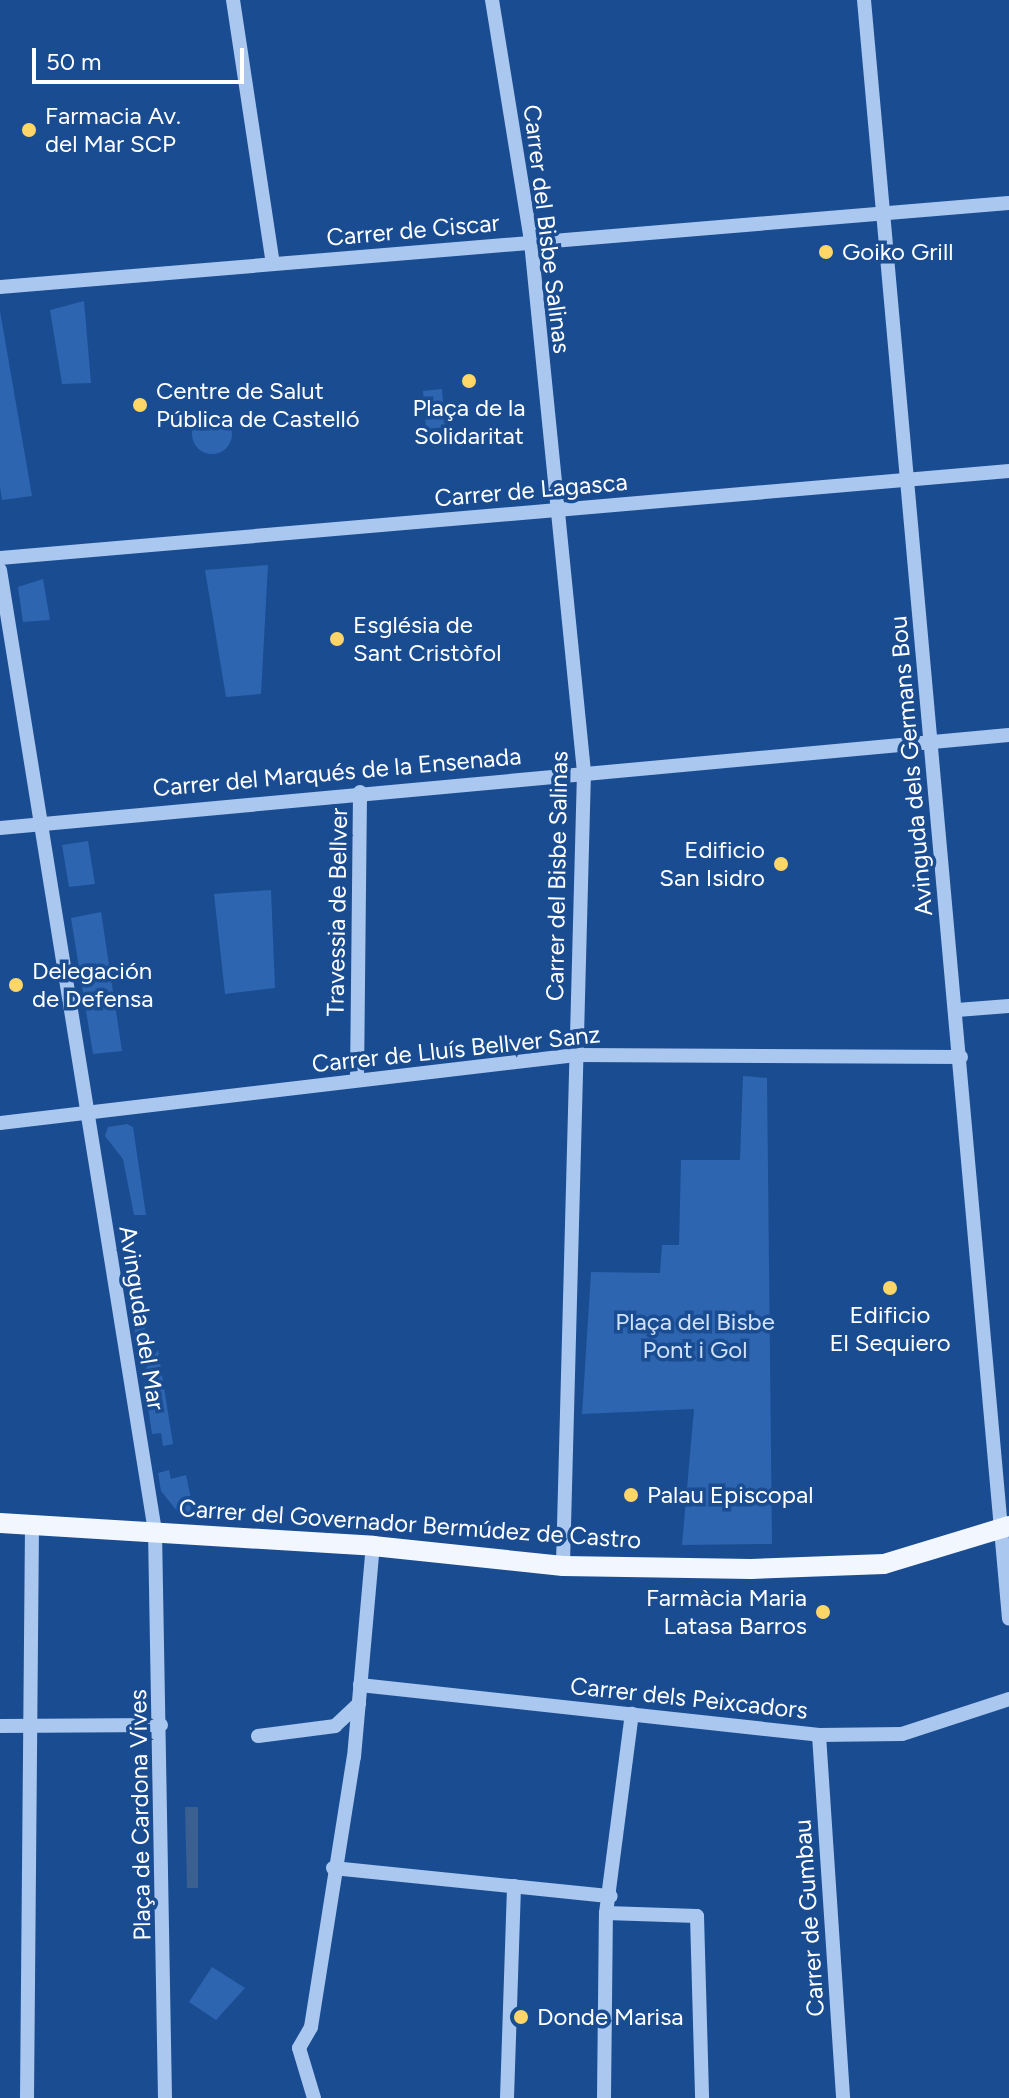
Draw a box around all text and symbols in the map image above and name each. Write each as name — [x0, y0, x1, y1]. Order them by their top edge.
scale bar — [36, 32, 248, 82]
text: 50 m — [46, 47, 102, 76]
place label: Farmacia Av. del Mar SCP — [45, 102, 181, 158]
street label: Carrer del Bisbe Salinas — [517, 103, 577, 355]
marker: Farmacia Av. del Mar SCP — [20, 121, 38, 139]
street label: Carrer de Ciscar — [325, 208, 501, 252]
place label: Goiko Grill — [842, 238, 953, 266]
marker: Goiko Grill — [817, 243, 835, 261]
marker: Plaça de la Solidaritat — [460, 372, 478, 390]
place label: Centre de Salut Pública de Castelló — [156, 377, 360, 433]
place label: Plaça de la Solidaritat — [412, 394, 526, 450]
marker: Centre de Salut Pública de Castelló — [131, 396, 149, 414]
street label: Carrer de Lagasca — [433, 467, 629, 513]
place label: Església de Sant Cristòfol — [353, 611, 501, 667]
street label: Avinguda dels Germans Bou — [884, 615, 938, 917]
marker: Església de Sant Cristòfol — [328, 630, 346, 648]
street label: Carrer del Marqués de la Ensenada — [152, 742, 522, 802]
street label: Carrer del Bisbe Salinas — [540, 751, 574, 1001]
street label: Travessia de Bellver — [321, 807, 353, 1017]
place label: Edificio San Isidro — [659, 836, 765, 892]
marker: Edificio San Isidro — [772, 855, 790, 873]
place label: Delegación de Defensa — [32, 957, 153, 1013]
marker: Delegación de Defensa — [7, 976, 25, 994]
street label: Carrer de Lluís Bellver Sanz — [310, 1020, 602, 1078]
street label: Avinguda del Mar — [113, 1224, 171, 1412]
marker: Edificio El Sequiero — [881, 1279, 899, 1297]
place label: Edificio El Sequiero — [829, 1301, 951, 1357]
park label: Plaça del Bisbe Pont i Gol — [615, 1308, 775, 1364]
place label: Palau Episcopal — [647, 1481, 813, 1509]
marker: Palau Episcopal — [622, 1486, 640, 1504]
street label: Carrer del Governador Bermúdez de Castro — [178, 1493, 642, 1555]
place label: Farmàcia Maria Latasa Barros — [646, 1584, 807, 1640]
marker: Farmàcia Maria Latasa Barros — [814, 1603, 832, 1621]
street label: Carrer dels Peixcadors — [569, 1671, 809, 1725]
street label: Plaça de Cardona Vives — [123, 1689, 157, 1941]
street label: Carrer de Gumbau — [788, 1818, 830, 2018]
place label: Donde Marisa — [537, 2003, 684, 2031]
marker: Donde Marisa — [512, 2008, 530, 2026]

